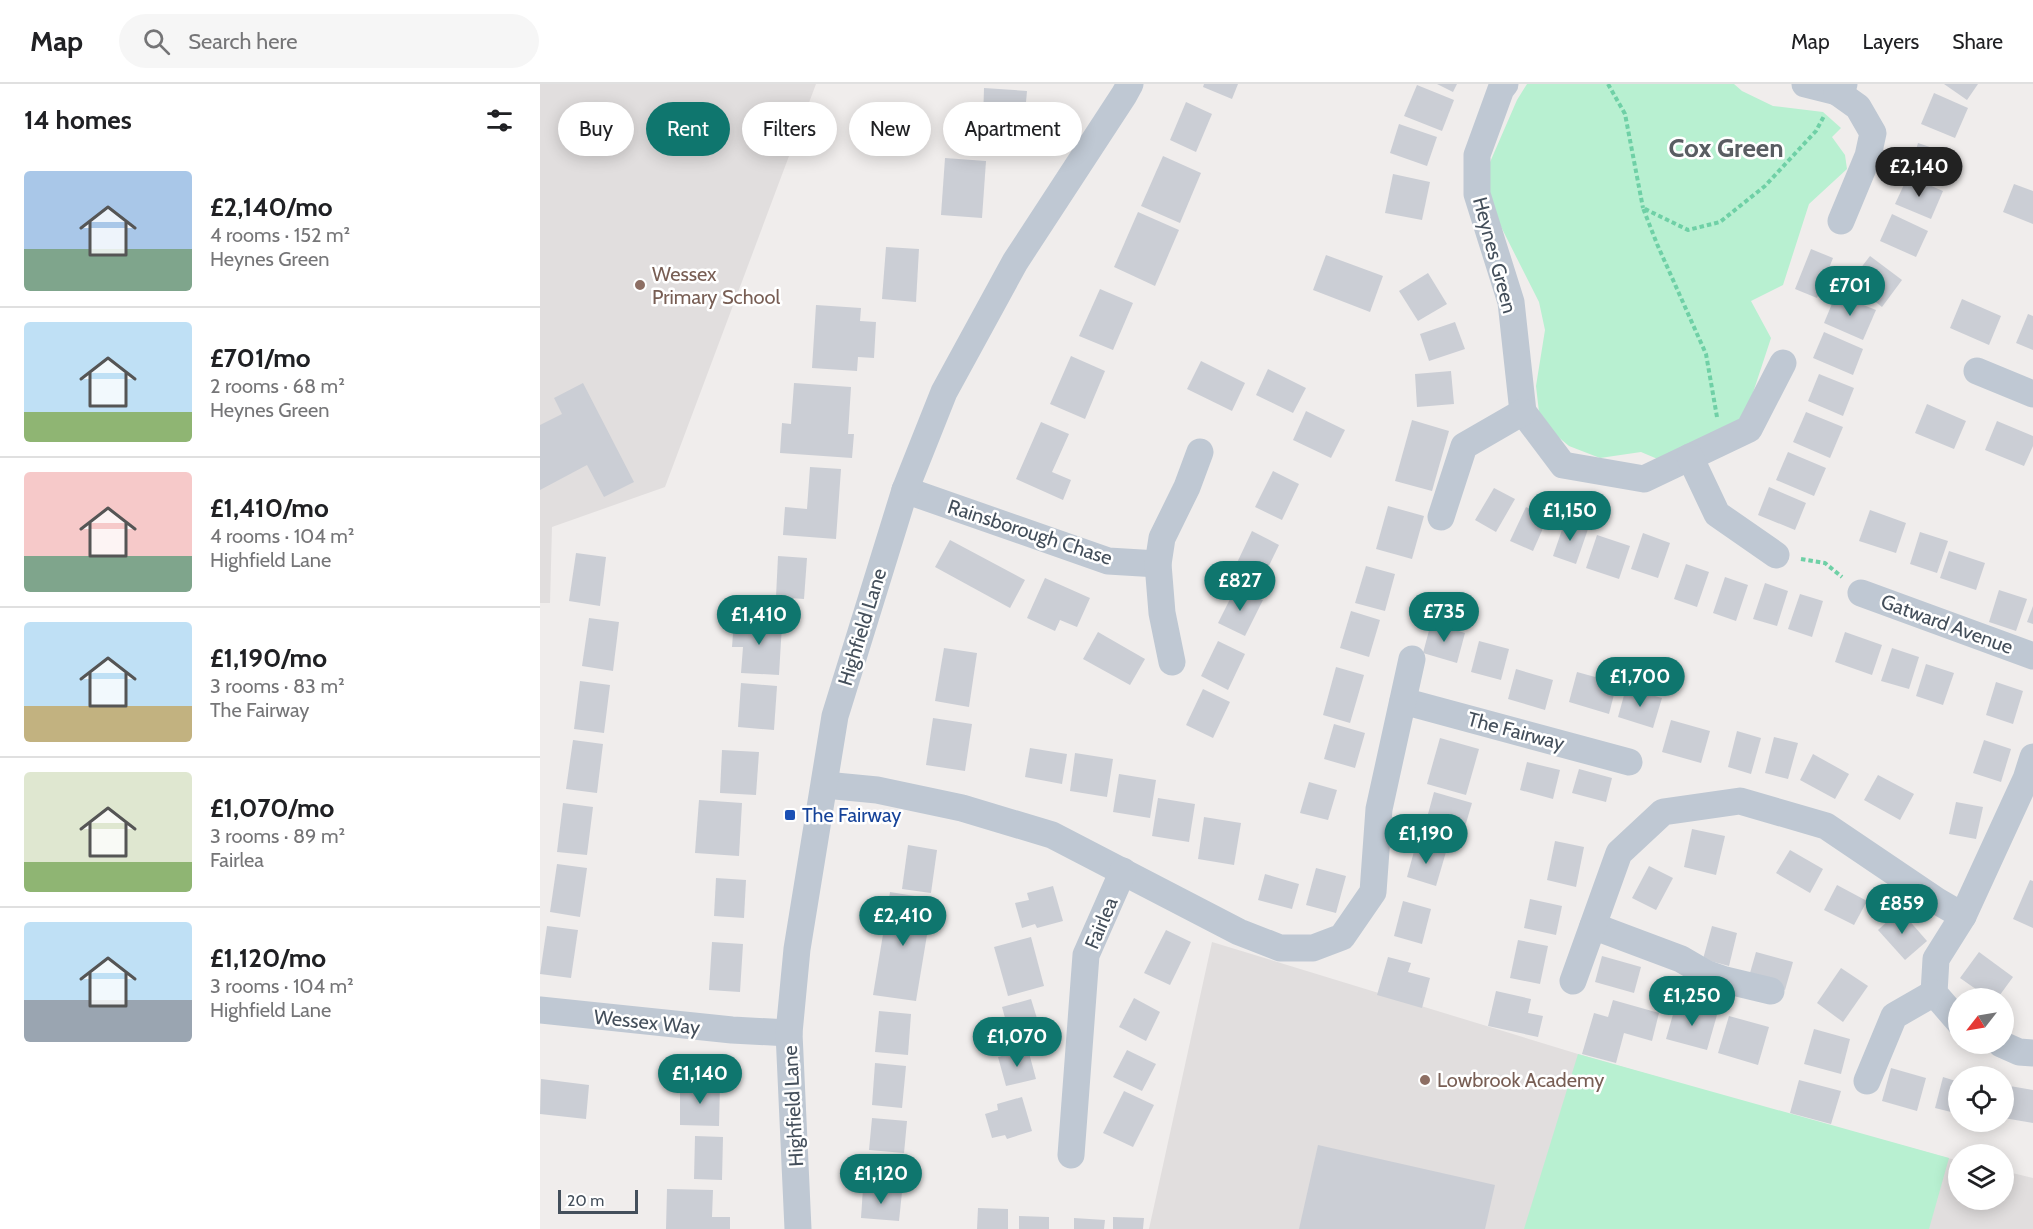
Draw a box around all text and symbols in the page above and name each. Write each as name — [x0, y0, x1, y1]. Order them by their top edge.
search box — [119, 14, 539, 68]
text: Map — [30, 24, 83, 58]
icon: search — [140, 25, 173, 58]
text: Search here — [188, 28, 297, 55]
text: Map — [1791, 29, 1830, 54]
text: Layers — [1863, 29, 1919, 54]
text: Share — [1952, 29, 2003, 54]
chip: Buy — [558, 102, 634, 156]
chip: Rent — [646, 102, 730, 156]
chip: Filters — [742, 102, 837, 156]
chip: New — [849, 102, 931, 156]
chip: Apartment — [943, 102, 1082, 156]
text: 14 homes — [24, 104, 132, 136]
icon: filters — [483, 104, 516, 137]
district label: Cox Green — [1668, 132, 1784, 164]
pin: £2,140 — [1870, 147, 1968, 198]
text: £2,140 — [1889, 154, 1949, 178]
text: £2,140/mo — [210, 191, 333, 223]
street label: Heynes Green — [1468, 194, 1522, 316]
icon: home — [72, 195, 144, 267]
text: 4 rooms · 152 m² — [210, 223, 350, 247]
text: Heynes Green — [210, 247, 329, 271]
place label: Wessex Primary School — [652, 262, 780, 309]
pin: £701 — [1814, 266, 1886, 317]
text: £701 — [1829, 273, 1871, 297]
marker: Wessex Primary School — [633, 278, 647, 292]
text: £701/mo — [210, 342, 311, 374]
icon: home — [72, 346, 144, 418]
text: 2 rooms · 68 m² — [210, 374, 345, 398]
text: Heynes Green — [210, 398, 329, 422]
pin: £1,150 — [1521, 491, 1619, 542]
text: £1,410/mo — [210, 492, 329, 524]
street label: Rainsborough Chase — [945, 494, 1115, 570]
icon: home — [72, 496, 144, 568]
text: £1,150 — [1543, 498, 1597, 522]
text: 4 rooms · 104 m² — [210, 524, 354, 548]
text: Highfield Lane — [210, 548, 331, 572]
pin: £827 — [1204, 561, 1276, 612]
street label: Highfield Lane — [833, 566, 891, 688]
text: £827 — [1218, 568, 1262, 592]
street label: Gatward Avenue — [1878, 589, 2016, 659]
pin: £735 — [1408, 592, 1480, 643]
pin: £1,410 — [710, 595, 808, 646]
text: £735 — [1423, 599, 1465, 623]
text: £1,410 — [731, 602, 787, 626]
text: £1,190/mo — [210, 642, 327, 674]
icon: home — [72, 646, 144, 718]
pin: £1,700 — [1591, 657, 1689, 708]
text: £1,700 — [1610, 664, 1670, 688]
text: 3 rooms · 83 m² — [210, 674, 345, 698]
text: The Fairway — [210, 698, 309, 722]
street label: The Fairway — [1465, 707, 1567, 755]
text: £1,070/mo — [210, 792, 334, 824]
icon: home — [72, 796, 144, 868]
place label: The Fairway — [802, 803, 901, 827]
marker: The Fairway — [783, 808, 797, 822]
pin: £1,190 — [1377, 814, 1475, 865]
text: £1,190 — [1399, 821, 1453, 845]
text: 3 rooms · 89 m² — [210, 824, 345, 848]
text: Fairlea — [210, 848, 264, 872]
pin: £859 — [1866, 884, 1938, 935]
text: £859 — [1880, 891, 1924, 915]
street label: Fairlea — [1079, 893, 1123, 953]
pin: £2,410 — [854, 896, 952, 947]
text: £2,410 — [873, 903, 933, 927]
text: £1,120/mo — [210, 942, 326, 974]
icon: home — [72, 946, 144, 1018]
text: 3 rooms · 104 m² — [210, 974, 354, 998]
pin: £1,250 — [1643, 976, 1741, 1027]
text: £1,250 — [1663, 983, 1721, 1007]
north arrow — [1948, 988, 2014, 1054]
map controls — [1948, 988, 2014, 1210]
text: Highfield Lane — [210, 998, 331, 1022]
street label: Wessex Way — [593, 1005, 701, 1039]
pin: £1,070 — [968, 1017, 1066, 1068]
text: £1,070 — [987, 1024, 1047, 1048]
street label: Highfield Lane — [778, 1045, 808, 1167]
pin: £1,140 — [651, 1054, 749, 1105]
text: £1,140 — [672, 1061, 728, 1085]
button: locate — [1948, 1066, 2014, 1132]
place label: Lowbrook Academy — [1437, 1068, 1604, 1092]
marker: Lowbrook Academy — [1418, 1073, 1432, 1087]
button: layers — [1948, 1144, 2014, 1210]
pin: £1,120 — [832, 1154, 930, 1205]
text: £1,120 — [854, 1161, 908, 1185]
scale bar — [558, 1187, 638, 1214]
text: 20 m — [567, 1191, 604, 1210]

